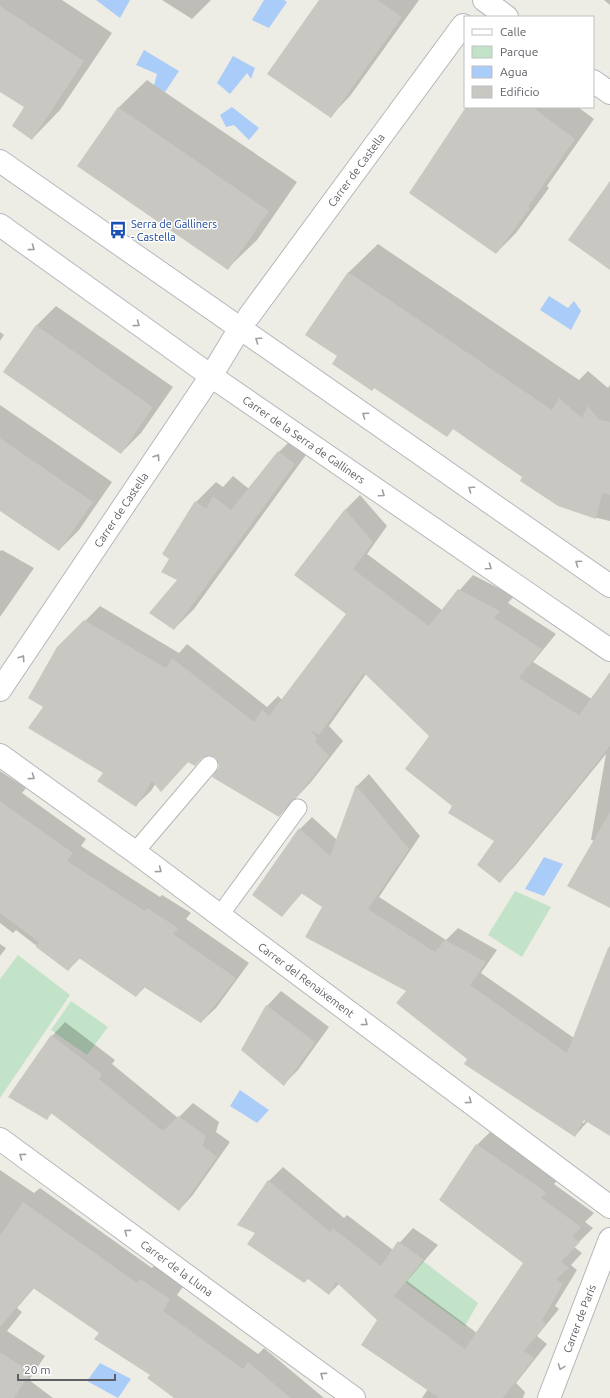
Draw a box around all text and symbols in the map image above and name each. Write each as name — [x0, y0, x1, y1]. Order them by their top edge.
legend — [464, 16, 594, 108]
text: Calle — [500, 25, 526, 38]
text: Parque — [500, 45, 538, 58]
text: Agua — [500, 65, 528, 78]
text: Edificio — [500, 85, 540, 98]
street label: Carrer de Castella — [325, 131, 387, 209]
place label: Serra de Galliners - Castella — [131, 218, 217, 243]
bus stop icon: Serra de Galliners - Castella — [108, 220, 128, 240]
one-way arrow — [27, 243, 34, 250]
one-way arrow — [133, 319, 140, 326]
one-way arrow — [255, 337, 262, 345]
street label: Carrer de la Serra de Galliners — [240, 393, 367, 486]
one-way arrow — [362, 412, 369, 420]
one-way arrow — [152, 454, 159, 461]
street label: Carrer de Castella — [92, 470, 150, 550]
one-way arrow — [469, 487, 476, 494]
one-way arrow — [378, 489, 385, 497]
one-way arrow — [575, 560, 582, 568]
one-way arrow — [485, 562, 492, 570]
one-way arrow — [17, 655, 24, 662]
one-way arrow — [27, 773, 34, 780]
one-way arrow — [155, 865, 162, 872]
street label: Carrer del Renaixement — [256, 940, 357, 1020]
one-way arrow — [360, 1019, 367, 1026]
one-way arrow — [464, 1097, 471, 1104]
one-way arrow — [20, 1153, 27, 1160]
one-way arrow — [125, 1230, 132, 1237]
street label: Carrer de la Lluna — [138, 1238, 215, 1299]
street label: Carrer de París — [561, 1283, 598, 1355]
scale bar — [18, 1356, 115, 1382]
text: 20 m — [24, 1363, 51, 1376]
one-way arrow — [558, 1364, 566, 1371]
one-way arrow — [320, 1373, 327, 1380]

